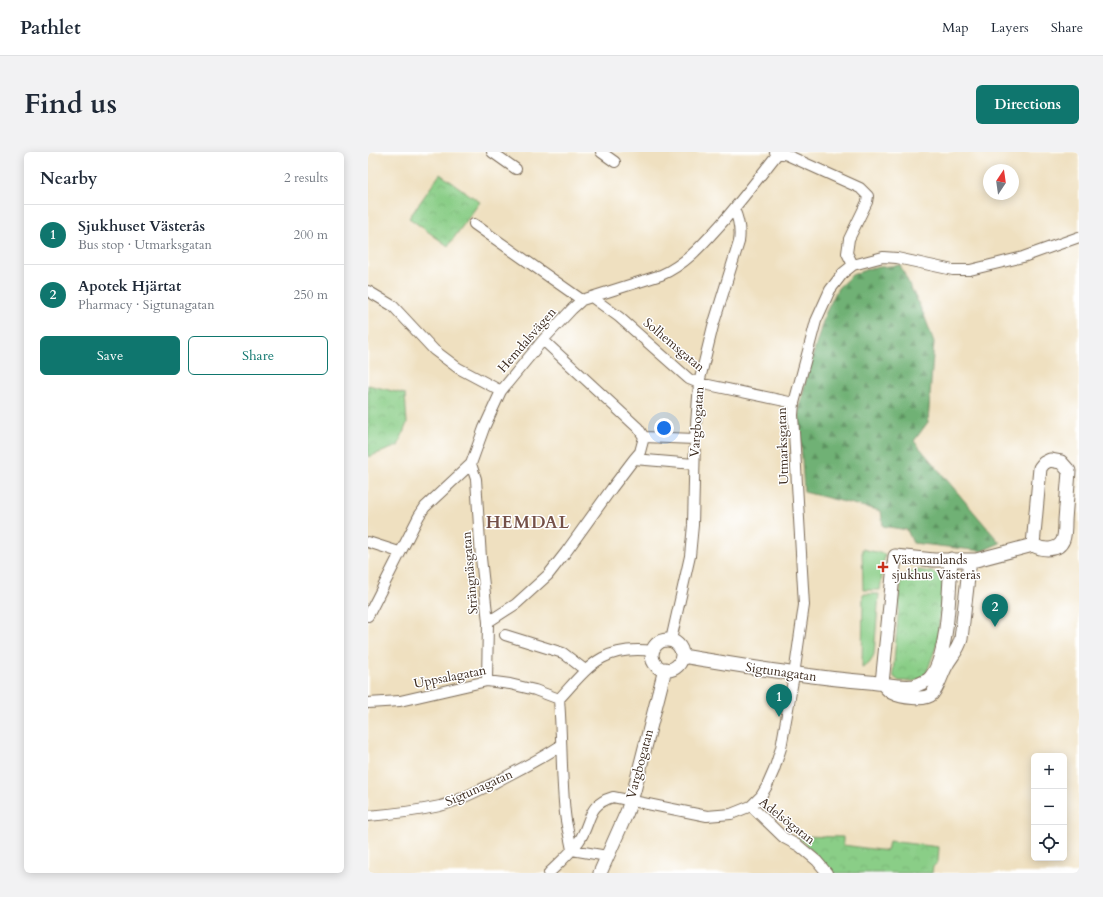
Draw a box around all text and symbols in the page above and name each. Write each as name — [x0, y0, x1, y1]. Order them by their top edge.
text: Pathlet — [20, 15, 81, 41]
text: Map — [942, 18, 969, 37]
text: Layers — [991, 18, 1029, 37]
text: Share — [1051, 18, 1083, 37]
text: Find us — [24, 85, 117, 123]
button: Directions — [976, 85, 1079, 124]
north arrow — [983, 164, 1019, 200]
text: Nearby — [40, 167, 97, 190]
text: 2 results — [284, 169, 328, 187]
text: Sjukhuset Västerås — [78, 216, 205, 236]
text: 1 — [50, 226, 56, 244]
text: 200 m — [294, 226, 328, 244]
text: Bus stop · Utmarksgatan — [78, 236, 212, 254]
text: Apotek Hjärtat — [78, 276, 181, 296]
text: 2 — [50, 286, 56, 304]
text: 250 m — [294, 286, 328, 304]
text: Pharmacy · Sigtunagatan — [78, 296, 215, 314]
street label: Hemdalsvägen — [494, 303, 561, 376]
street label: Solhemsgatan — [639, 314, 709, 376]
button: Save — [40, 336, 180, 375]
button: Share — [188, 336, 328, 375]
street label: Vargbogatan — [686, 385, 709, 458]
street label: Utmarksgatan — [773, 406, 793, 485]
your location — [654, 418, 674, 438]
district label: HEMDAL — [486, 511, 570, 534]
street label: Strängnäsgatan — [457, 530, 483, 615]
place label: Västmanlands sjukhus Västerås — [892, 551, 981, 584]
marker: Västmanlands sjukhus Västerås — [877, 561, 889, 573]
pin: 2 — [982, 594, 1008, 627]
street label: Sigtunagatan — [744, 658, 818, 686]
street label: Uppsalagatan — [412, 661, 488, 693]
pin: 1 — [766, 684, 792, 717]
street label: Vargbogatan — [622, 727, 658, 801]
map controls — [1031, 753, 1067, 861]
button: + — [1031, 753, 1067, 789]
street label: Sigtunagatan — [443, 765, 516, 811]
button: − — [1031, 789, 1067, 825]
street label: Adelsögatan — [755, 793, 819, 849]
button: locate — [1031, 825, 1067, 861]

